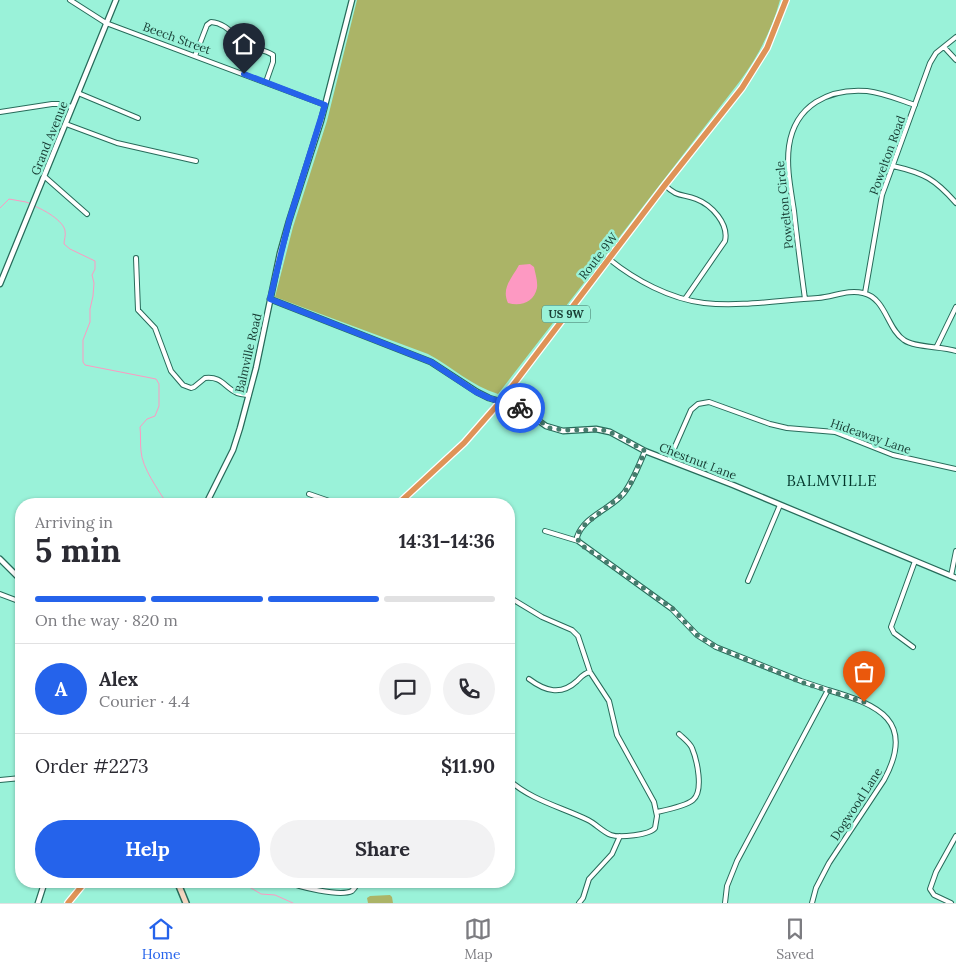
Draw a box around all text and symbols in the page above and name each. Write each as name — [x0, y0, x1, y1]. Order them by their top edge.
street label: Beech Street — [141, 19, 213, 57]
pin — [223, 23, 265, 74]
icon: home — [230, 30, 258, 58]
street label: Grand Avenue — [27, 98, 71, 177]
street label: Powelton Road — [866, 113, 908, 197]
street label: Powelton Circle — [772, 160, 796, 250]
street label: Route 9W — [575, 229, 621, 282]
road number: US 9W — [542, 306, 590, 322]
street label: Balmville Road — [232, 312, 264, 394]
courier — [495, 383, 545, 433]
icon: bike — [506, 394, 534, 422]
street label: Hideaway Lane — [829, 415, 914, 457]
street label: Chestnut Lane — [657, 439, 739, 483]
district label: BALMVILLE — [786, 471, 878, 490]
text: Arriving in — [35, 512, 113, 532]
text: 14:31–14:36 — [399, 529, 495, 553]
text: 5 min — [35, 530, 121, 571]
text: On the way · 820 m — [35, 610, 178, 630]
pin — [843, 651, 885, 702]
icon: bag — [850, 658, 878, 686]
button: chat — [379, 663, 431, 715]
button: phone — [443, 663, 495, 715]
text: Alex — [99, 667, 138, 691]
text: A — [55, 677, 67, 701]
text: Courier · 4.4 — [99, 691, 190, 711]
text: Order #2273 — [35, 754, 149, 778]
text: $11.90 — [441, 754, 495, 778]
street label: Dogwood Lane — [827, 764, 885, 843]
button: Help — [35, 820, 260, 878]
button: Share — [270, 820, 495, 878]
tab: Home — [142, 915, 181, 963]
tab: Map — [464, 915, 493, 963]
tab: Saved — [776, 915, 814, 963]

